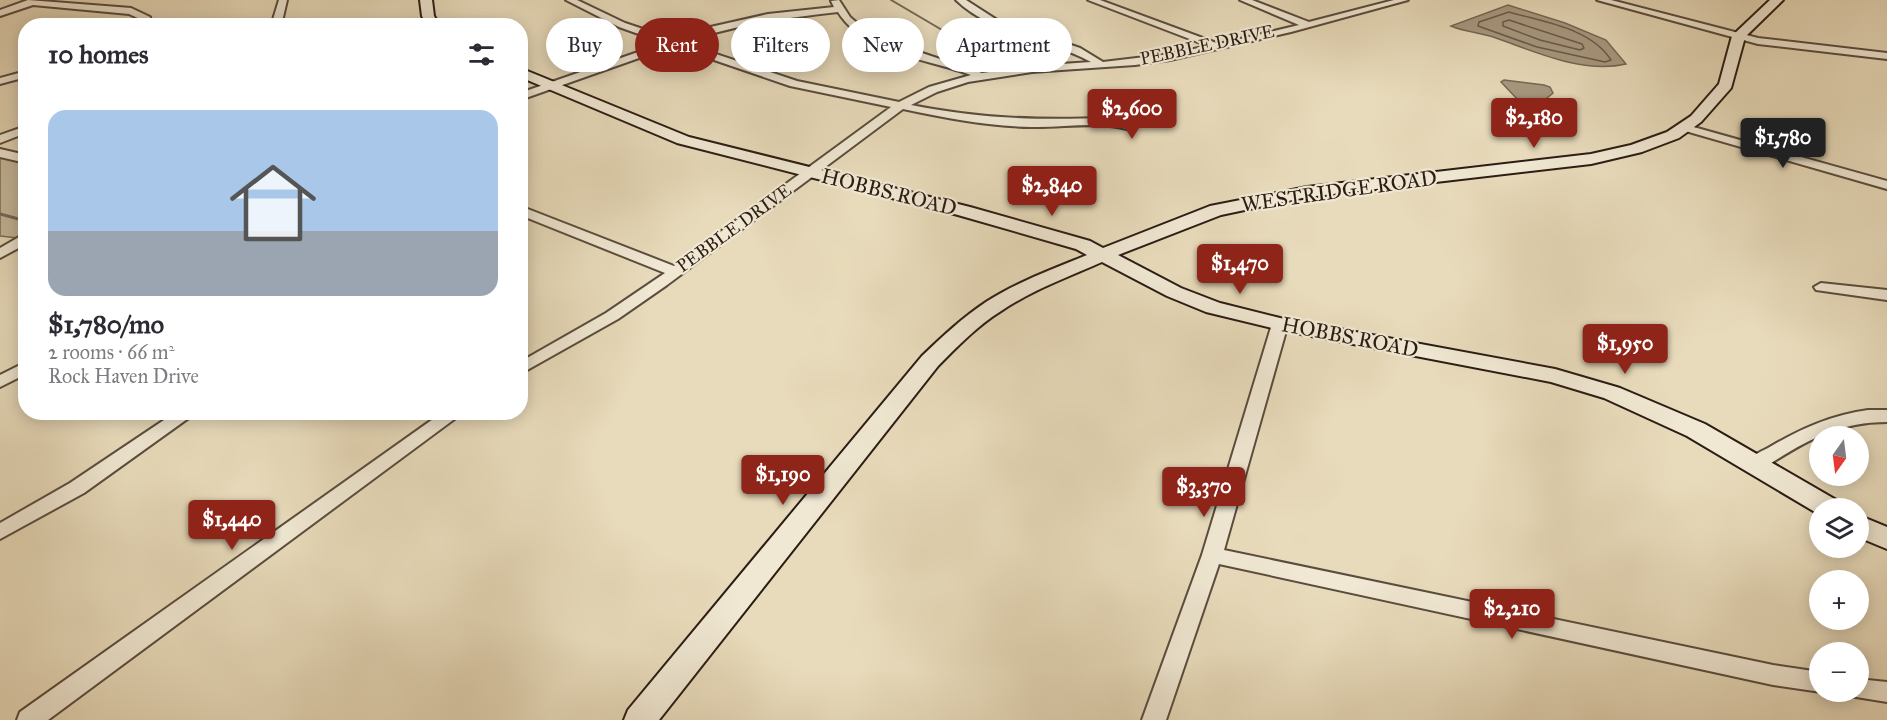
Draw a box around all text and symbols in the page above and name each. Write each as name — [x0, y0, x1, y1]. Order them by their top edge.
chip: Buy — [546, 18, 623, 72]
chip: Rent — [635, 18, 719, 72]
chip: Filters — [731, 18, 830, 72]
chip: New — [842, 18, 924, 72]
chip: Apartment — [936, 18, 1072, 72]
street label: PEBBLE DRIVE — [1138, 20, 1276, 70]
text: 10 homes — [48, 38, 149, 70]
icon: filters — [465, 38, 498, 71]
pin: $2,600 — [1083, 89, 1181, 140]
text: $2,600 — [1102, 96, 1163, 120]
pin: $2,180 — [1485, 98, 1583, 149]
text: $2,180 — [1505, 105, 1563, 129]
pin: $1,780 — [1734, 118, 1832, 169]
text: $1,780 — [1755, 125, 1811, 149]
icon: home — [219, 149, 327, 257]
street label: HOBBS ROAD — [819, 163, 959, 221]
street label: WESTRIDGE ROAD — [1239, 164, 1439, 218]
pin: $2,840 — [1003, 166, 1101, 217]
text: $2,840 — [1022, 173, 1082, 197]
street label: PEBBLE DRIVE — [672, 179, 796, 277]
pin: $1,470 — [1191, 244, 1289, 295]
text: $1,470 — [1211, 251, 1269, 275]
text: $1,780/mo — [48, 308, 164, 340]
street label: HOBBS ROAD — [1279, 311, 1421, 363]
pin: $1,950 — [1576, 324, 1674, 375]
text: $1,950 — [1597, 331, 1653, 355]
text: 2 rooms · 66 m² — [48, 340, 174, 364]
text: Rock Haven Drive — [48, 364, 199, 388]
north arrow — [1809, 426, 1869, 486]
map controls — [1809, 426, 1869, 702]
pin: $1,190 — [734, 455, 832, 506]
text: $1,190 — [755, 462, 811, 486]
pin: $3,370 — [1155, 467, 1253, 518]
text: $3,370 — [1176, 474, 1232, 498]
button: layers — [1809, 498, 1869, 558]
pin: $1,440 — [183, 500, 281, 551]
text: $1,440 — [202, 507, 262, 531]
button: + — [1809, 570, 1869, 630]
pin: $2,210 — [1463, 589, 1561, 640]
text: $2,210 — [1484, 596, 1540, 620]
button: − — [1809, 642, 1869, 702]

